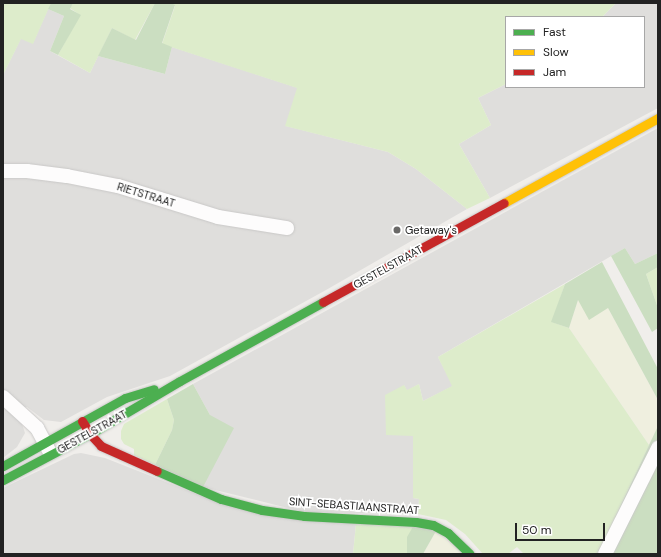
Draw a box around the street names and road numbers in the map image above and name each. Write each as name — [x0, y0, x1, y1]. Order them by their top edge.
street label: RIETSTRAAT — [115, 180, 177, 210]
street label: GESTELSTRAAT — [351, 242, 425, 292]
street label: GESTELSTRAAT — [55, 407, 129, 457]
street label: SINT-SEBASTIAANSTRAAT — [288, 495, 420, 517]

